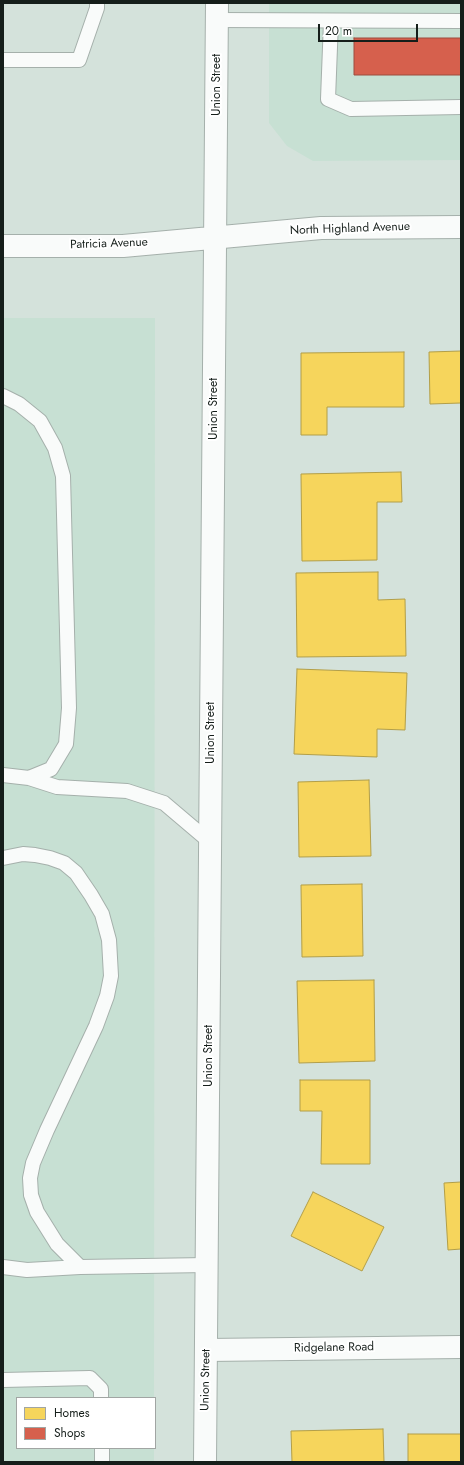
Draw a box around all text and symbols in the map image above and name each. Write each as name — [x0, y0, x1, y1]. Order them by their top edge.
scale bar — [320, 16, 420, 42]
text: 20 m — [325, 22, 352, 40]
street label: Union Street — [210, 54, 224, 116]
street label: North Highland Avenue — [290, 220, 410, 238]
street label: Patricia Avenue — [70, 235, 148, 253]
street label: Union Street — [207, 378, 221, 440]
street label: Union Street — [204, 702, 218, 764]
street label: Union Street — [202, 1025, 216, 1087]
street label: Ridgelane Road — [294, 1340, 374, 1356]
street label: Union Street — [198, 1349, 214, 1411]
legend — [16, 1397, 156, 1449]
text: Homes — [54, 1404, 90, 1422]
text: Shops — [54, 1424, 85, 1442]

